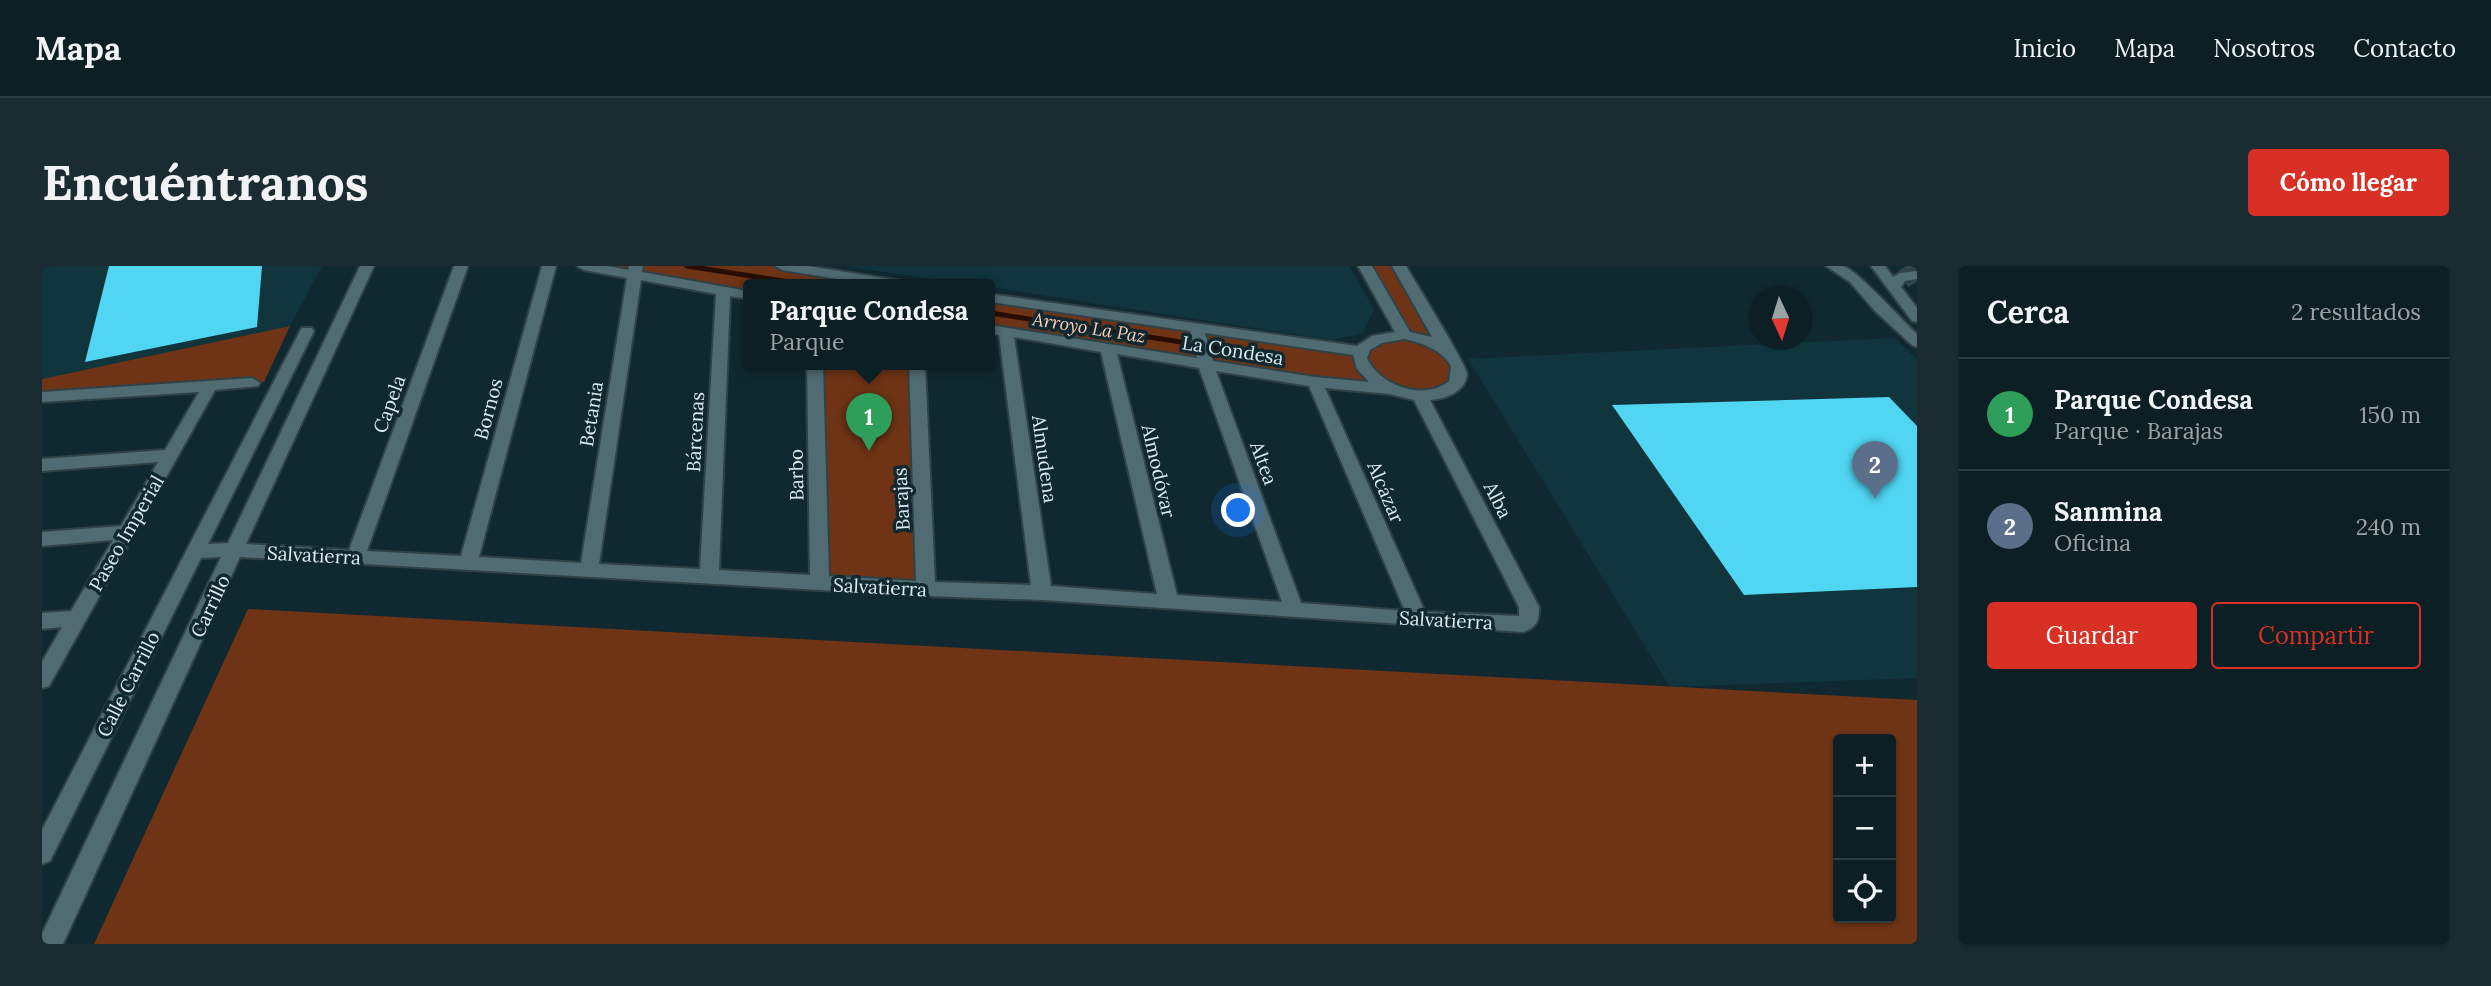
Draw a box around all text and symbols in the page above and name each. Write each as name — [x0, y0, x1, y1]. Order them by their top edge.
text: Mapa — [35, 27, 121, 69]
text: Inicio — [2013, 33, 2076, 64]
text: Mapa — [2114, 33, 2175, 64]
text: Nosotros — [2213, 33, 2315, 64]
text: Contacto — [2353, 33, 2456, 64]
button: Cómo llegar — [2248, 149, 2449, 216]
text: Encuéntranos — [42, 151, 369, 213]
popup — [743, 279, 995, 370]
north arrow — [1749, 287, 1812, 350]
text: Cerca — [1987, 293, 2069, 331]
text: Parque Condesa — [770, 294, 968, 327]
text: 2 resultados — [2291, 297, 2421, 326]
water label: Arroyo La Paz — [1030, 307, 1147, 348]
text: Parque — [770, 327, 844, 356]
street label: La Condesa — [1181, 330, 1286, 370]
street label: Capela — [368, 372, 411, 436]
street label: Bornos — [468, 375, 508, 442]
street label: Betania — [574, 379, 608, 448]
text: Parque Condesa — [2054, 383, 2253, 416]
street label: Bárcenas — [681, 391, 709, 473]
pin: 1 — [846, 393, 892, 451]
text: 1 — [2005, 400, 2015, 429]
text: 150 m — [2359, 400, 2421, 429]
street label: Almudena — [1027, 413, 1063, 505]
text: Parque · Barajas — [2054, 416, 2223, 445]
street label: Almodóvar — [1136, 421, 1182, 521]
street label: Altea — [1245, 437, 1283, 488]
pin: 2 — [1852, 441, 1898, 499]
street label: Barbo — [784, 449, 808, 501]
street label: Alcázar — [1362, 457, 1410, 527]
street label: Barajas — [887, 467, 915, 531]
street label: Paseo Imperial — [83, 471, 169, 595]
street label: Alba — [1478, 477, 1517, 523]
your location — [1221, 493, 1255, 527]
text: Sanmina — [2054, 495, 2162, 528]
text: 2 — [2004, 512, 2016, 541]
text: 240 m — [2356, 512, 2421, 541]
text: Oficina — [2054, 528, 2131, 557]
street label: Salvatierra — [266, 541, 362, 569]
street label: Carrillo — [185, 571, 235, 641]
street label: Salvatierra — [832, 573, 928, 601]
button: Guardar — [1987, 602, 2197, 669]
button: Compartir — [2211, 602, 2421, 669]
street label: Salvatierra — [1398, 606, 1494, 634]
street label: Calle Carrillo — [91, 627, 165, 741]
map controls — [1833, 734, 1896, 923]
button: + — [1833, 734, 1896, 797]
button: − — [1833, 797, 1896, 860]
button: locate — [1833, 860, 1896, 923]

